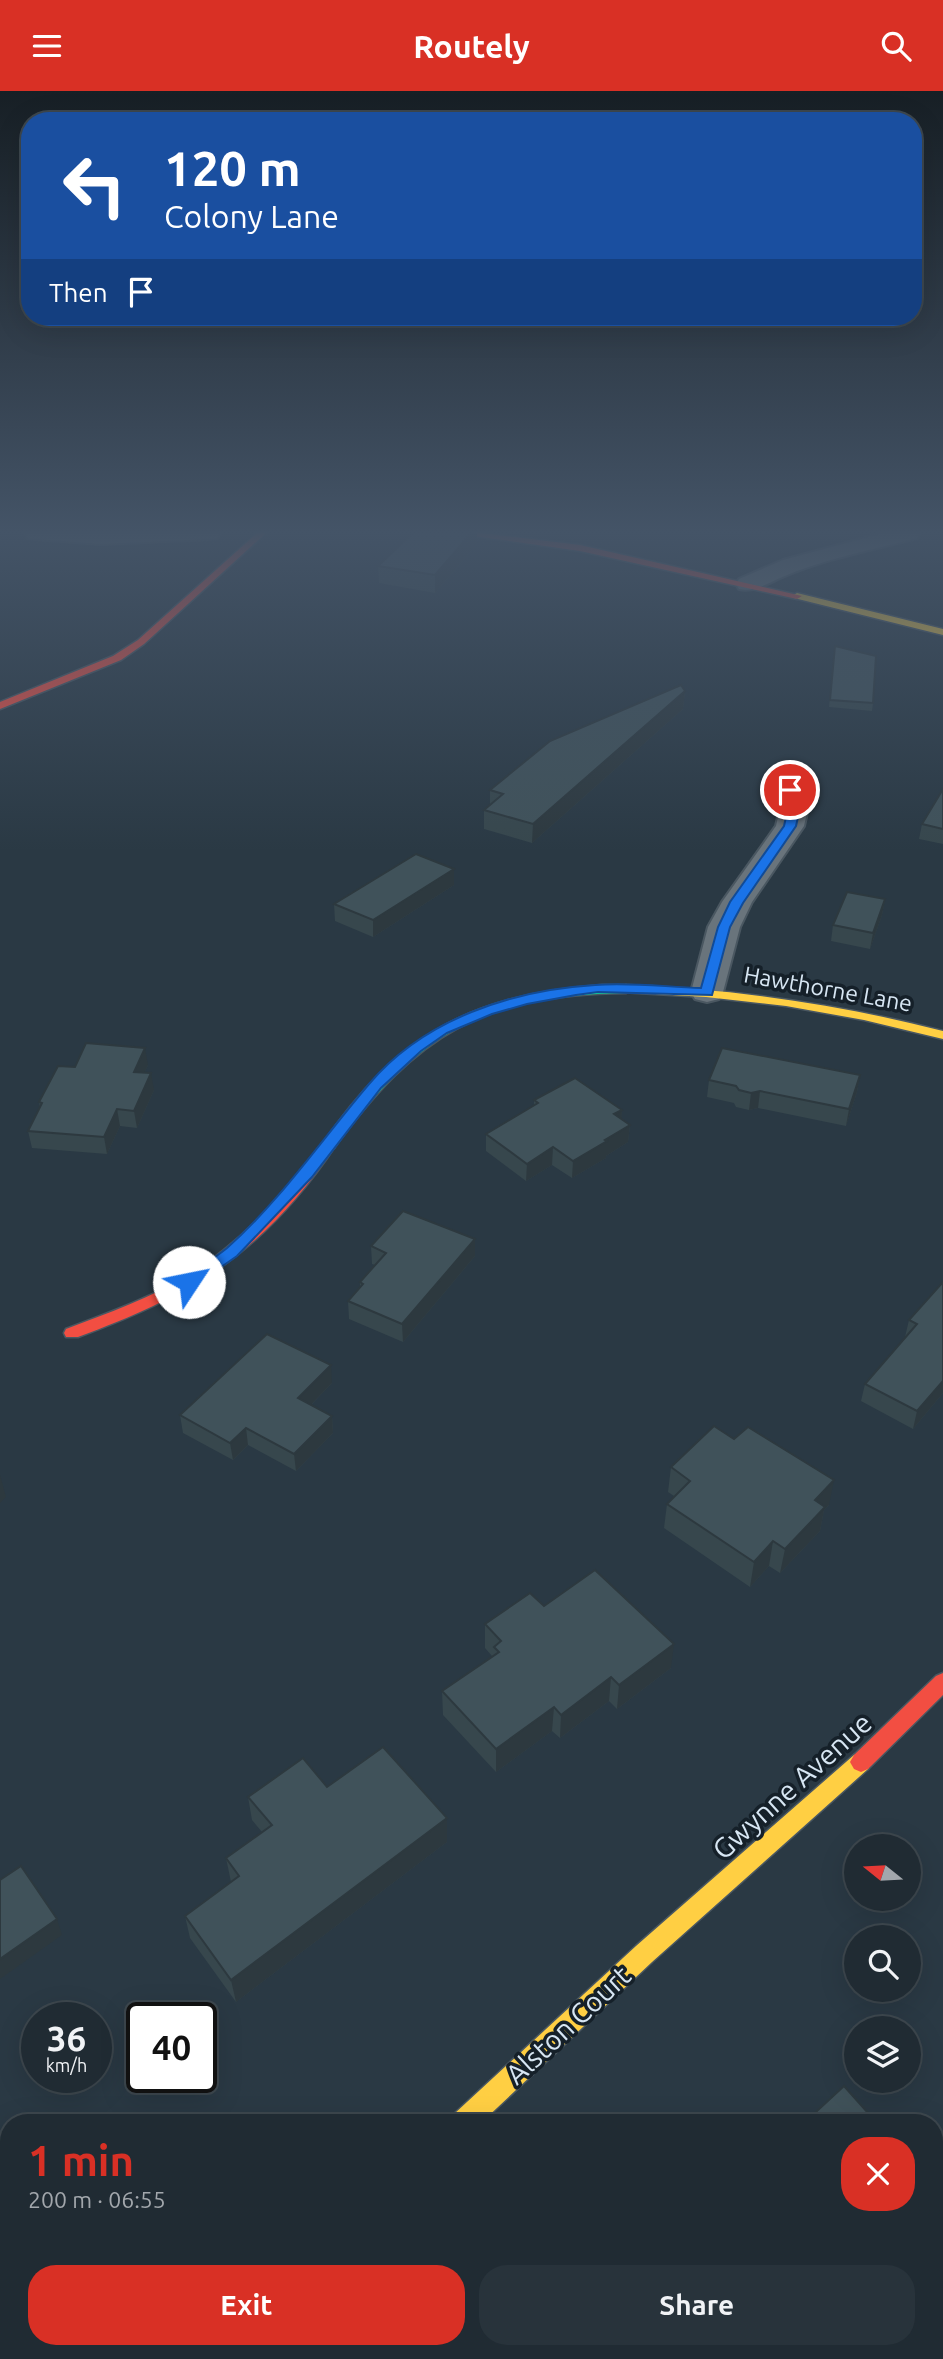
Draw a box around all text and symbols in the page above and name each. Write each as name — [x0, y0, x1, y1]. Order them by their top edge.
icon: menu — [28, 27, 66, 65]
icon: search — [877, 27, 915, 65]
text: Routely — [413, 28, 530, 64]
icon: left — [49, 140, 140, 231]
text: 120 m — [164, 140, 301, 195]
text: Colony Lane — [164, 198, 339, 234]
icon: arrive — [122, 273, 160, 311]
text: Then — [49, 278, 108, 307]
pin — [760, 760, 820, 820]
icon: arrive — [771, 771, 809, 809]
street label: Hawthorne Lane — [742, 961, 914, 1016]
position arrow — [152, 1245, 226, 1319]
street label: Gwynne Avenue — [706, 1706, 877, 1865]
north arrow — [844, 1834, 920, 1911]
map controls — [844, 1834, 921, 2093]
button: search — [844, 1925, 921, 2002]
street label: Alston Court — [499, 1959, 636, 2090]
speed limit sign: 40 — [126, 2002, 217, 2093]
button: layers — [844, 2016, 921, 2093]
text: 36 — [47, 2018, 86, 2058]
text: km/h — [46, 2055, 87, 2075]
text: 1 min — [28, 2137, 134, 2184]
button: close — [841, 2137, 915, 2211]
text: 200 m · 06:55 — [28, 2187, 166, 2212]
button: Exit — [28, 2265, 465, 2345]
button: Share — [479, 2265, 915, 2345]

